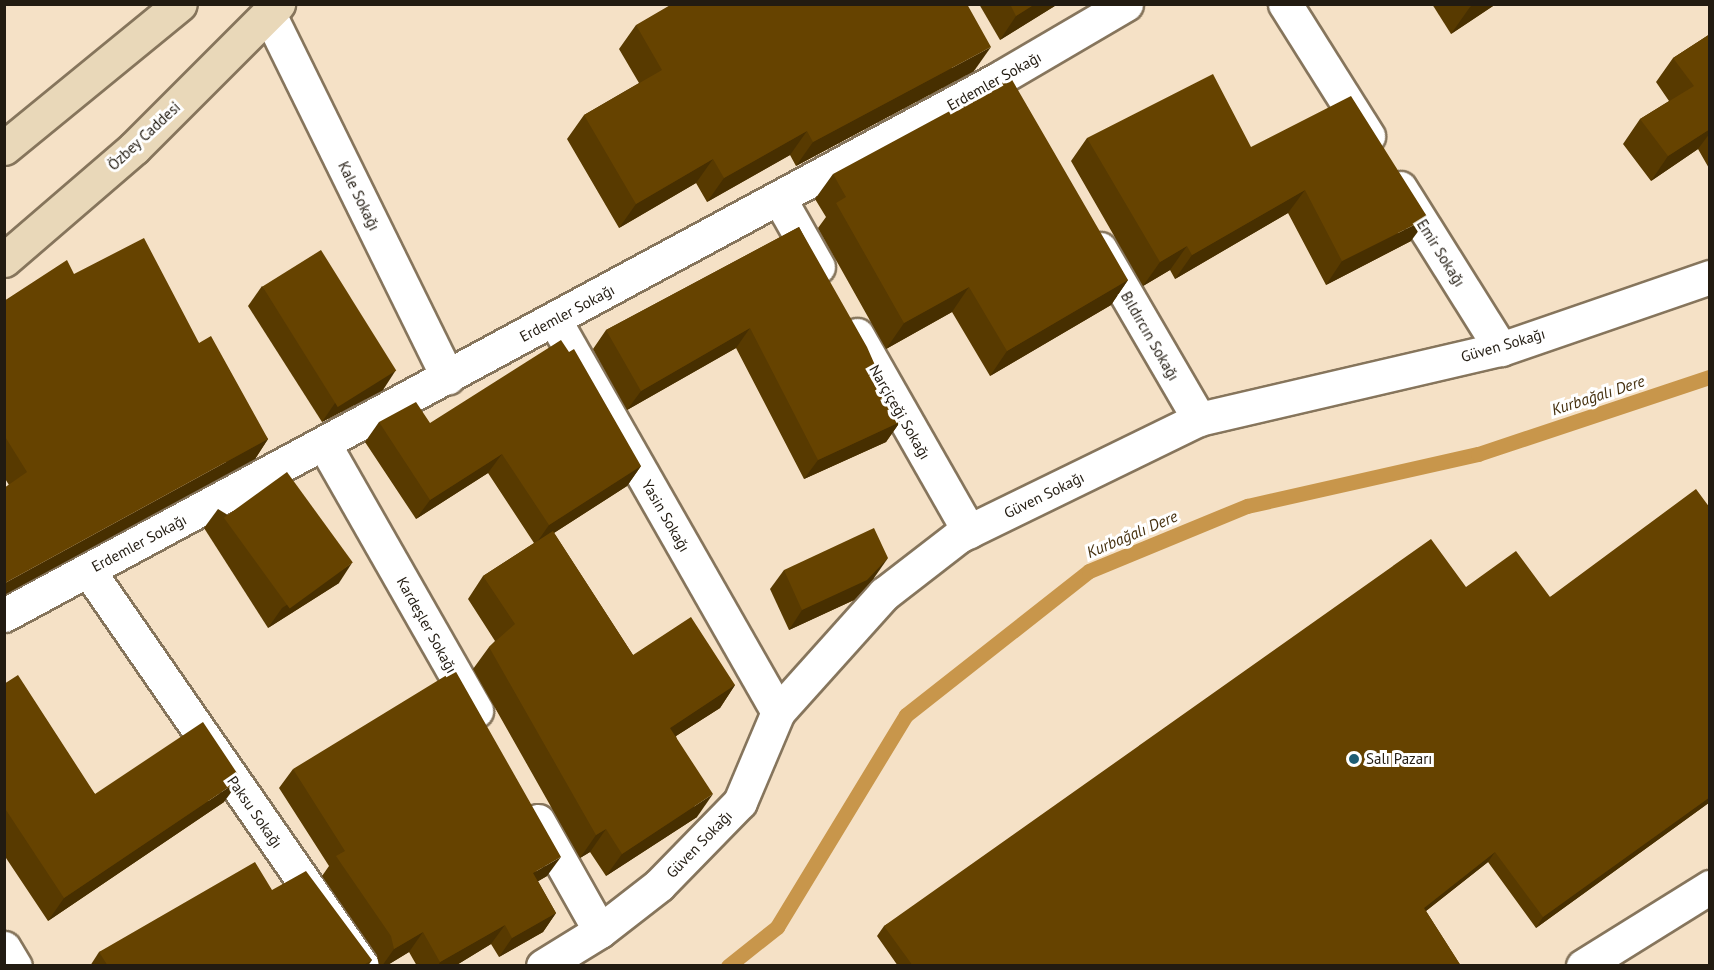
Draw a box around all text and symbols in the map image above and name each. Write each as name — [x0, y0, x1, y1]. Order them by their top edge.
street label: Erdemler Sokağı — [944, 48, 1044, 114]
street label: Özbey Caddesi — [104, 98, 184, 174]
street label: Kale Sokağı — [334, 158, 384, 234]
street label: Emir Sokağı — [1413, 216, 1469, 290]
street label: Erdemler Sokağı — [516, 280, 618, 346]
street label: Bıldırcın Sokağı — [1117, 288, 1183, 384]
street label: Güven Sokağı — [1459, 324, 1547, 366]
street label: Narçiçeği Sokağı — [866, 362, 934, 462]
water label: Kurbağalı Dere — [1549, 371, 1647, 419]
street label: Güven Sokağı — [1001, 468, 1087, 522]
street label: Yasin Sokağı — [638, 477, 694, 555]
water label: Kurbağalı Dere — [1084, 506, 1180, 562]
street label: Erdemler Sokağı — [88, 510, 190, 576]
street label: Kardeşler Sokağı — [393, 574, 461, 676]
place label: Salı Pazarı — [1366, 750, 1432, 768]
marker: Salı Pazarı — [1347, 752, 1361, 766]
street label: Paksu Sokağı — [224, 773, 286, 851]
street label: Güven Sokağı — [662, 807, 736, 881]

